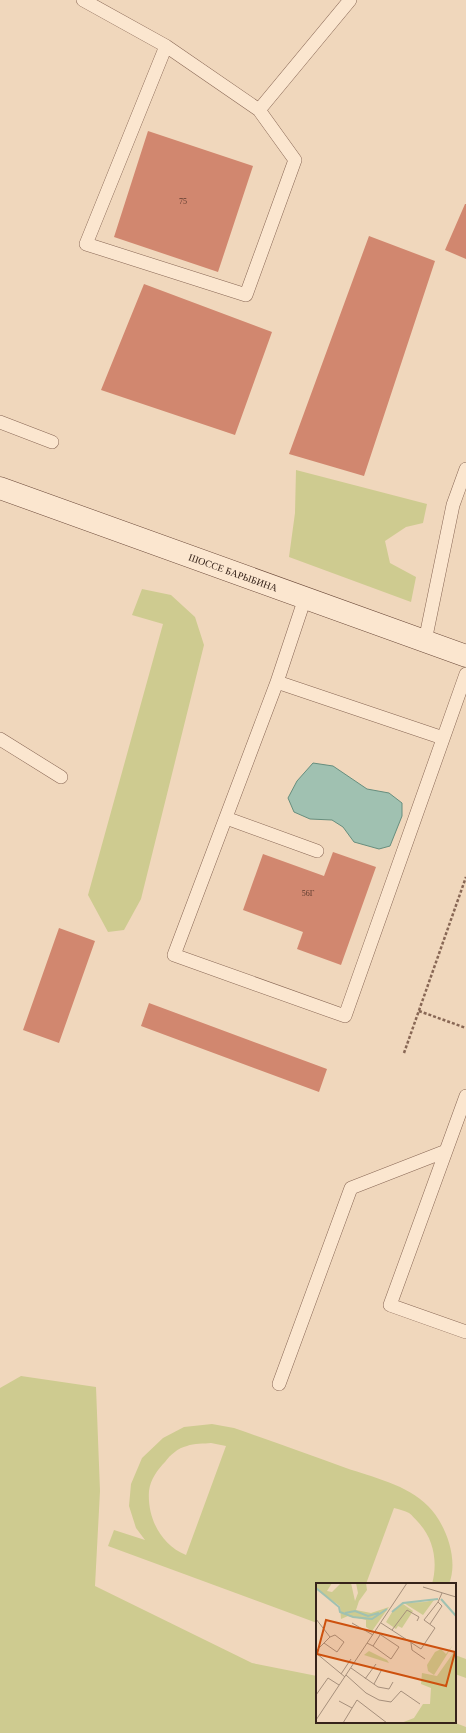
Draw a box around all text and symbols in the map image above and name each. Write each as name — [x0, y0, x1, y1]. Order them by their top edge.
house number: 75 — [179, 197, 187, 206]
street label: ШОССЕ БАРЫБИНА — [187, 551, 280, 593]
house number: 56Г — [302, 889, 315, 898]
inset map — [316, 1583, 456, 1723]

